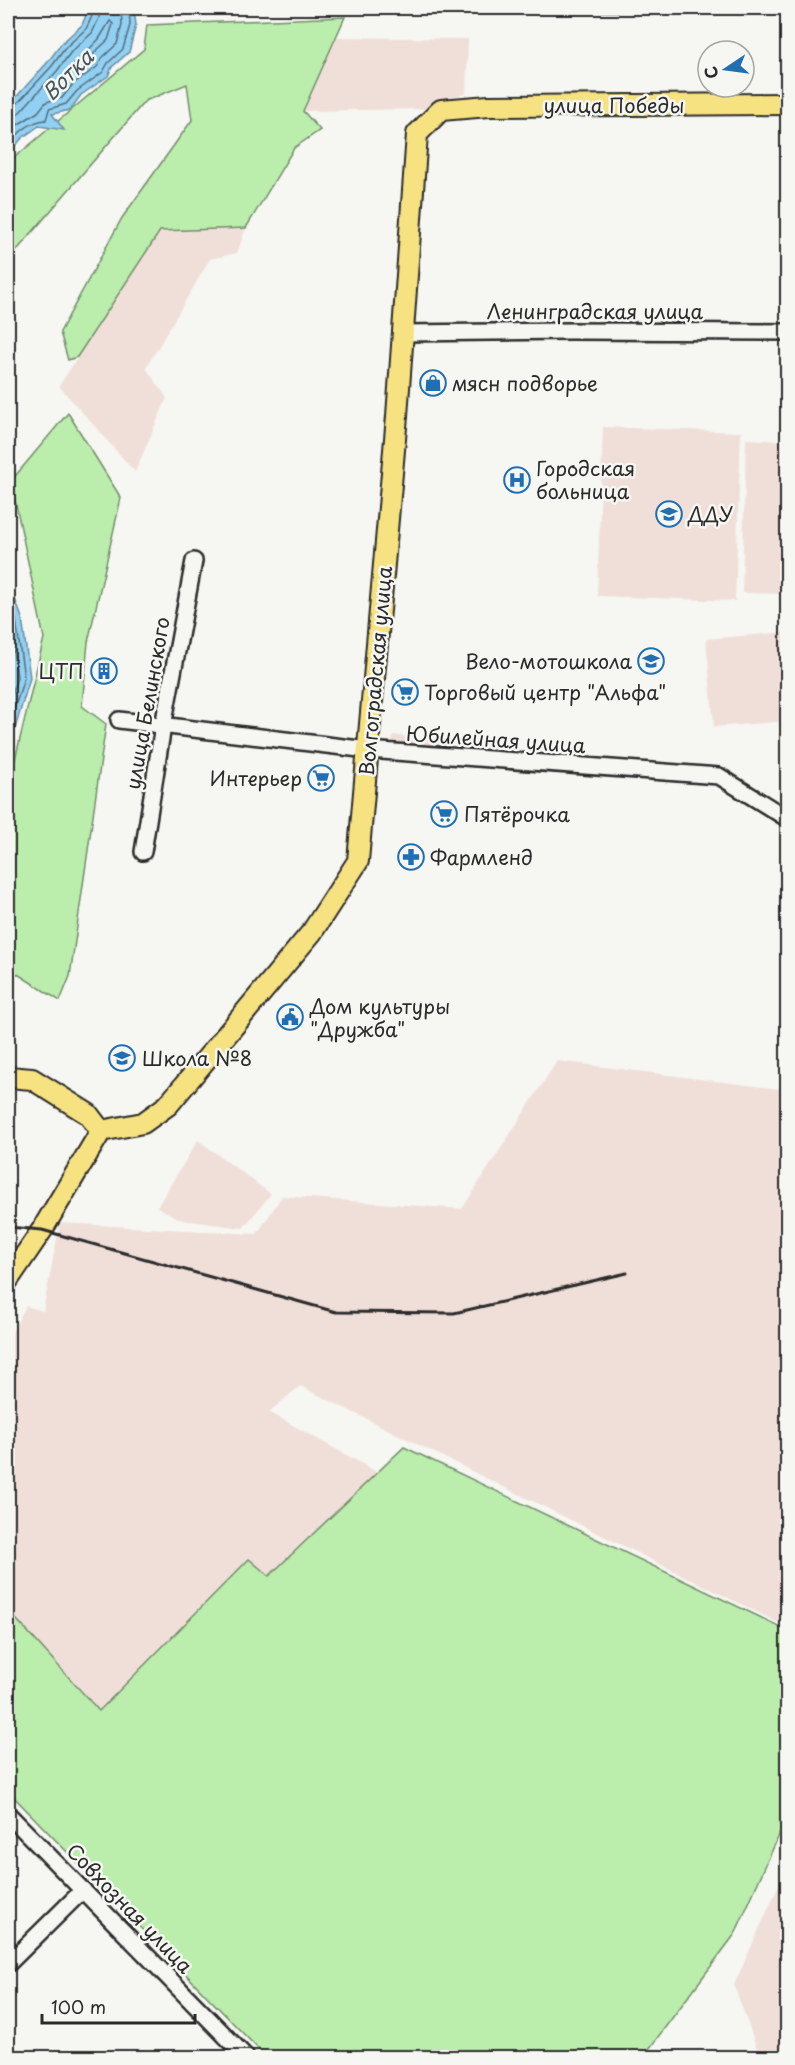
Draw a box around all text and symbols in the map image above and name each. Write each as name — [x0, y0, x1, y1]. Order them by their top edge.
north arrow — [696, 39, 756, 99]
water label: Вотка — [34, 40, 101, 107]
text: С — [697, 64, 723, 81]
street label: улица Победы — [543, 90, 685, 120]
street label: Ленинградская улица — [487, 296, 704, 326]
shop icon: мясн подворье — [418, 368, 448, 398]
place label: мясн подворье — [452, 368, 598, 398]
place label: Городская больница — [536, 453, 635, 506]
hospital icon: Городская больница — [502, 465, 532, 495]
school or university icon: ДДУ — [654, 499, 684, 529]
place label: ДДУ — [687, 499, 733, 529]
street label: Волгоградская улица — [351, 564, 399, 777]
street label: улица Белинского — [117, 614, 177, 792]
place label: Вело-мотошкола — [465, 646, 633, 676]
school or university icon: Вело-мотошкола — [636, 646, 666, 676]
place label: ЦТП — [38, 656, 84, 686]
building icon: ЦТП — [89, 656, 119, 686]
supermarket icon: Торговый центр "Альфа" — [390, 677, 420, 707]
place label: Торговый центр "Альфа" — [424, 677, 666, 707]
street label: Юбилейная улица — [405, 718, 587, 760]
place label: Интерьер — [210, 763, 302, 793]
supermarket icon: Интерьер — [306, 763, 336, 793]
supermarket icon: Пятёрочка — [429, 799, 459, 829]
place label: Пятёрочка — [464, 799, 570, 829]
pharmacy icon: Фармленд — [396, 842, 426, 872]
place label: Фармленд — [430, 842, 533, 872]
place label: Дом культуры "Дружба" — [309, 991, 450, 1044]
public building icon: Дом культуры "Дружба" — [275, 1002, 305, 1032]
school or university icon: Школа №8 — [107, 1043, 137, 1073]
place label: Школа №8 — [142, 1043, 252, 1073]
street label: Совхозная улица — [60, 1836, 200, 1980]
scale bar — [42, 1987, 195, 2025]
text: 100 m — [51, 1993, 106, 2020]

